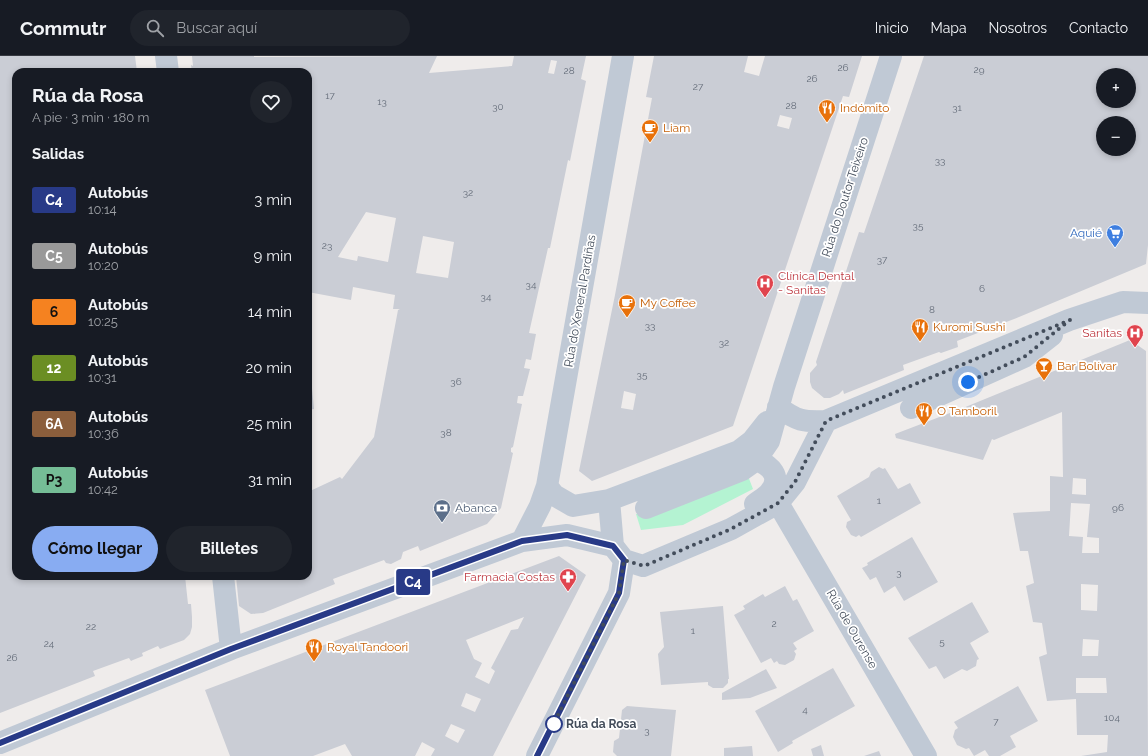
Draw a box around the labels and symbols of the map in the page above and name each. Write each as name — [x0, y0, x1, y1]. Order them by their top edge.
house number: 26 — [837, 62, 849, 73]
house number: 29 — [973, 64, 985, 75]
house number: 28 — [563, 65, 575, 76]
house number: 26 — [806, 73, 818, 84]
house number: 27 — [693, 81, 704, 92]
house number: 17 — [325, 90, 335, 101]
house number: 13 — [377, 96, 387, 107]
restaurant icon: Indómito — [817, 98, 837, 123]
house number: 28 — [785, 100, 797, 111]
house number: 30 — [492, 101, 504, 112]
place label: Indómito — [840, 101, 889, 115]
house number: 31 — [952, 102, 963, 113]
cafe icon: Liam — [640, 118, 660, 143]
place label: Liam — [663, 121, 690, 135]
street label: Rúa do Doutor Teixeiro — [819, 135, 871, 259]
house number: 33 — [935, 155, 945, 166]
house number: 32 — [463, 187, 473, 198]
house number: 35 — [913, 220, 924, 231]
supermarket icon: Aquié — [1105, 223, 1125, 248]
place label: Aquié — [1070, 226, 1102, 240]
street label: Rúa do Xeneral Pardiñas — [561, 233, 599, 368]
house number: 23 — [322, 240, 332, 251]
house number: 37 — [877, 254, 888, 265]
place label: Clínica Dental - Sanitas — [778, 269, 855, 297]
hospital icon: Clínica Dental - Sanitas — [755, 273, 775, 298]
house number: 34 — [526, 279, 537, 290]
house number: 6 — [979, 283, 985, 294]
house number: 34 — [481, 291, 492, 302]
cafe icon: My Coffee — [617, 293, 637, 318]
place label: My Coffee — [640, 296, 696, 310]
house number: 8 — [929, 304, 935, 315]
restaurant icon: Kuromi Sushi — [910, 317, 930, 342]
house number: 33 — [645, 320, 655, 331]
place label: Kuromi Sushi — [933, 320, 1005, 334]
hospital icon: Sanitas — [1125, 323, 1145, 348]
place label: Sanitas — [1082, 326, 1122, 340]
house number: 32 — [719, 337, 729, 348]
bar icon: Bar Bolívar — [1034, 356, 1054, 381]
place label: Bar Bolívar — [1057, 359, 1117, 373]
house number: 35 — [637, 369, 648, 380]
your location — [958, 372, 978, 392]
house number: 36 — [450, 376, 462, 387]
restaurant icon: O Tamboril — [914, 401, 934, 426]
place label: O Tamboril — [937, 404, 998, 418]
house number: 38 — [440, 427, 452, 438]
house number: 1 — [877, 495, 882, 506]
bank icon: Abanca — [432, 498, 452, 523]
place label: Abanca — [455, 501, 497, 515]
house number: 96 — [1112, 502, 1124, 513]
pharmacy icon: Farmacia Costas — [558, 567, 578, 592]
house number: 3 — [896, 567, 902, 578]
line badge: C4 — [395, 569, 431, 595]
place label: Farmacia Costas — [464, 570, 555, 584]
street label: Rúa de Ourense — [824, 587, 880, 671]
house number: 2 — [771, 618, 777, 629]
house number: 22 — [86, 621, 96, 632]
house number: 1 — [691, 625, 696, 636]
house number: 5 — [939, 636, 945, 647]
restaurant icon: Royal Tandoori — [304, 637, 324, 662]
house number: 24 — [44, 638, 55, 649]
place label: Royal Tandoori — [327, 640, 408, 654]
house number: 26 — [6, 652, 18, 663]
house number: 4 — [802, 704, 808, 715]
house number: 104 — [1104, 712, 1120, 723]
marker: Rúa da Rosa — [545, 715, 563, 733]
house number: 7 — [993, 716, 999, 727]
place label: Rúa da Rosa — [566, 717, 637, 731]
house number: 3 — [644, 725, 650, 736]

